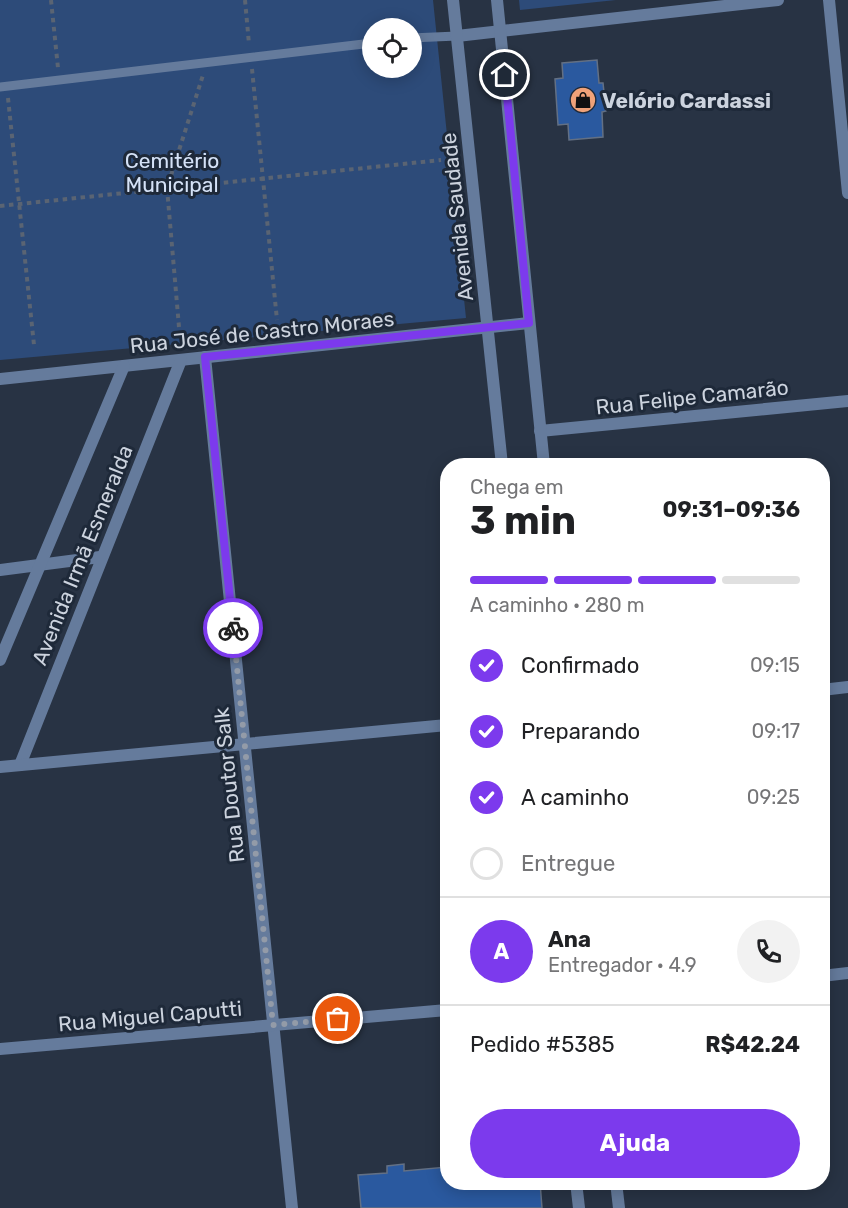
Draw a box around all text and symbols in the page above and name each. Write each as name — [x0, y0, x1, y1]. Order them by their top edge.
map controls — [362, 18, 422, 78]
button: locate — [362, 18, 422, 78]
pin — [479, 49, 530, 100]
icon: home — [488, 58, 521, 91]
shop icon: Velório Cardassi — [568, 85, 598, 115]
place label: Velório Cardassi — [602, 88, 771, 113]
street label: Avenida Saudade — [436, 132, 478, 302]
park label: Cemitério Municipal — [125, 148, 219, 197]
street label: Rua José de Castro Moraes — [129, 306, 395, 358]
street label: Rua Felipe Camarão — [594, 374, 790, 420]
street label: Avenida Irmã Esmeralda — [26, 441, 138, 669]
text: Chega em — [470, 475, 564, 499]
text: 09:31–09:36 — [663, 496, 800, 523]
text: 3 min — [470, 498, 576, 544]
text: A caminho · 280 m — [470, 593, 645, 617]
courier — [203, 598, 263, 658]
icon: bike — [217, 612, 250, 645]
icon: check — [470, 649, 503, 682]
text: Confirmado — [521, 652, 639, 679]
text: 09:15 — [750, 653, 800, 677]
street label: Rua Doutor Salk — [208, 706, 250, 864]
icon: check — [470, 715, 503, 748]
text: Preparando — [521, 718, 640, 745]
text: 09:17 — [752, 719, 800, 743]
icon: check — [470, 781, 503, 814]
text: A caminho — [521, 784, 629, 811]
text: 09:25 — [747, 785, 800, 809]
text: Entregue — [521, 850, 615, 877]
button: phone — [737, 920, 800, 983]
text: Ana — [548, 926, 591, 953]
text: A — [494, 938, 509, 965]
text: Entregador · 4.9 — [548, 953, 697, 977]
pin — [312, 993, 363, 1044]
street label: Rua Miguel Caputti — [57, 996, 243, 1036]
icon: bag — [321, 1002, 354, 1035]
text: Pedido #5385 — [470, 1031, 615, 1058]
text: R$42.24 — [705, 1031, 800, 1058]
button: Ajuda — [470, 1109, 800, 1178]

